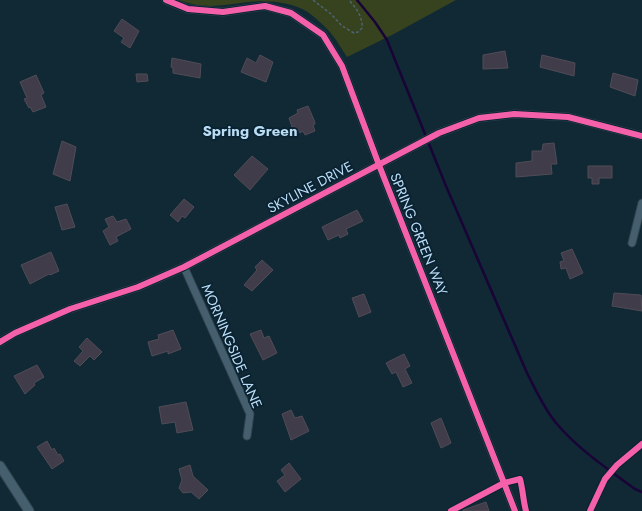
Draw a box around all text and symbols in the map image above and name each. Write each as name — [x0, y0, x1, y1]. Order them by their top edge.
district label: Spring Green — [202, 120, 298, 142]
street label: SKYLINE DRIVE — [264, 156, 356, 218]
street label: SPRING GREEN WAY — [385, 170, 453, 298]
street label: MORNINGSIDE LANE — [197, 281, 267, 411]

